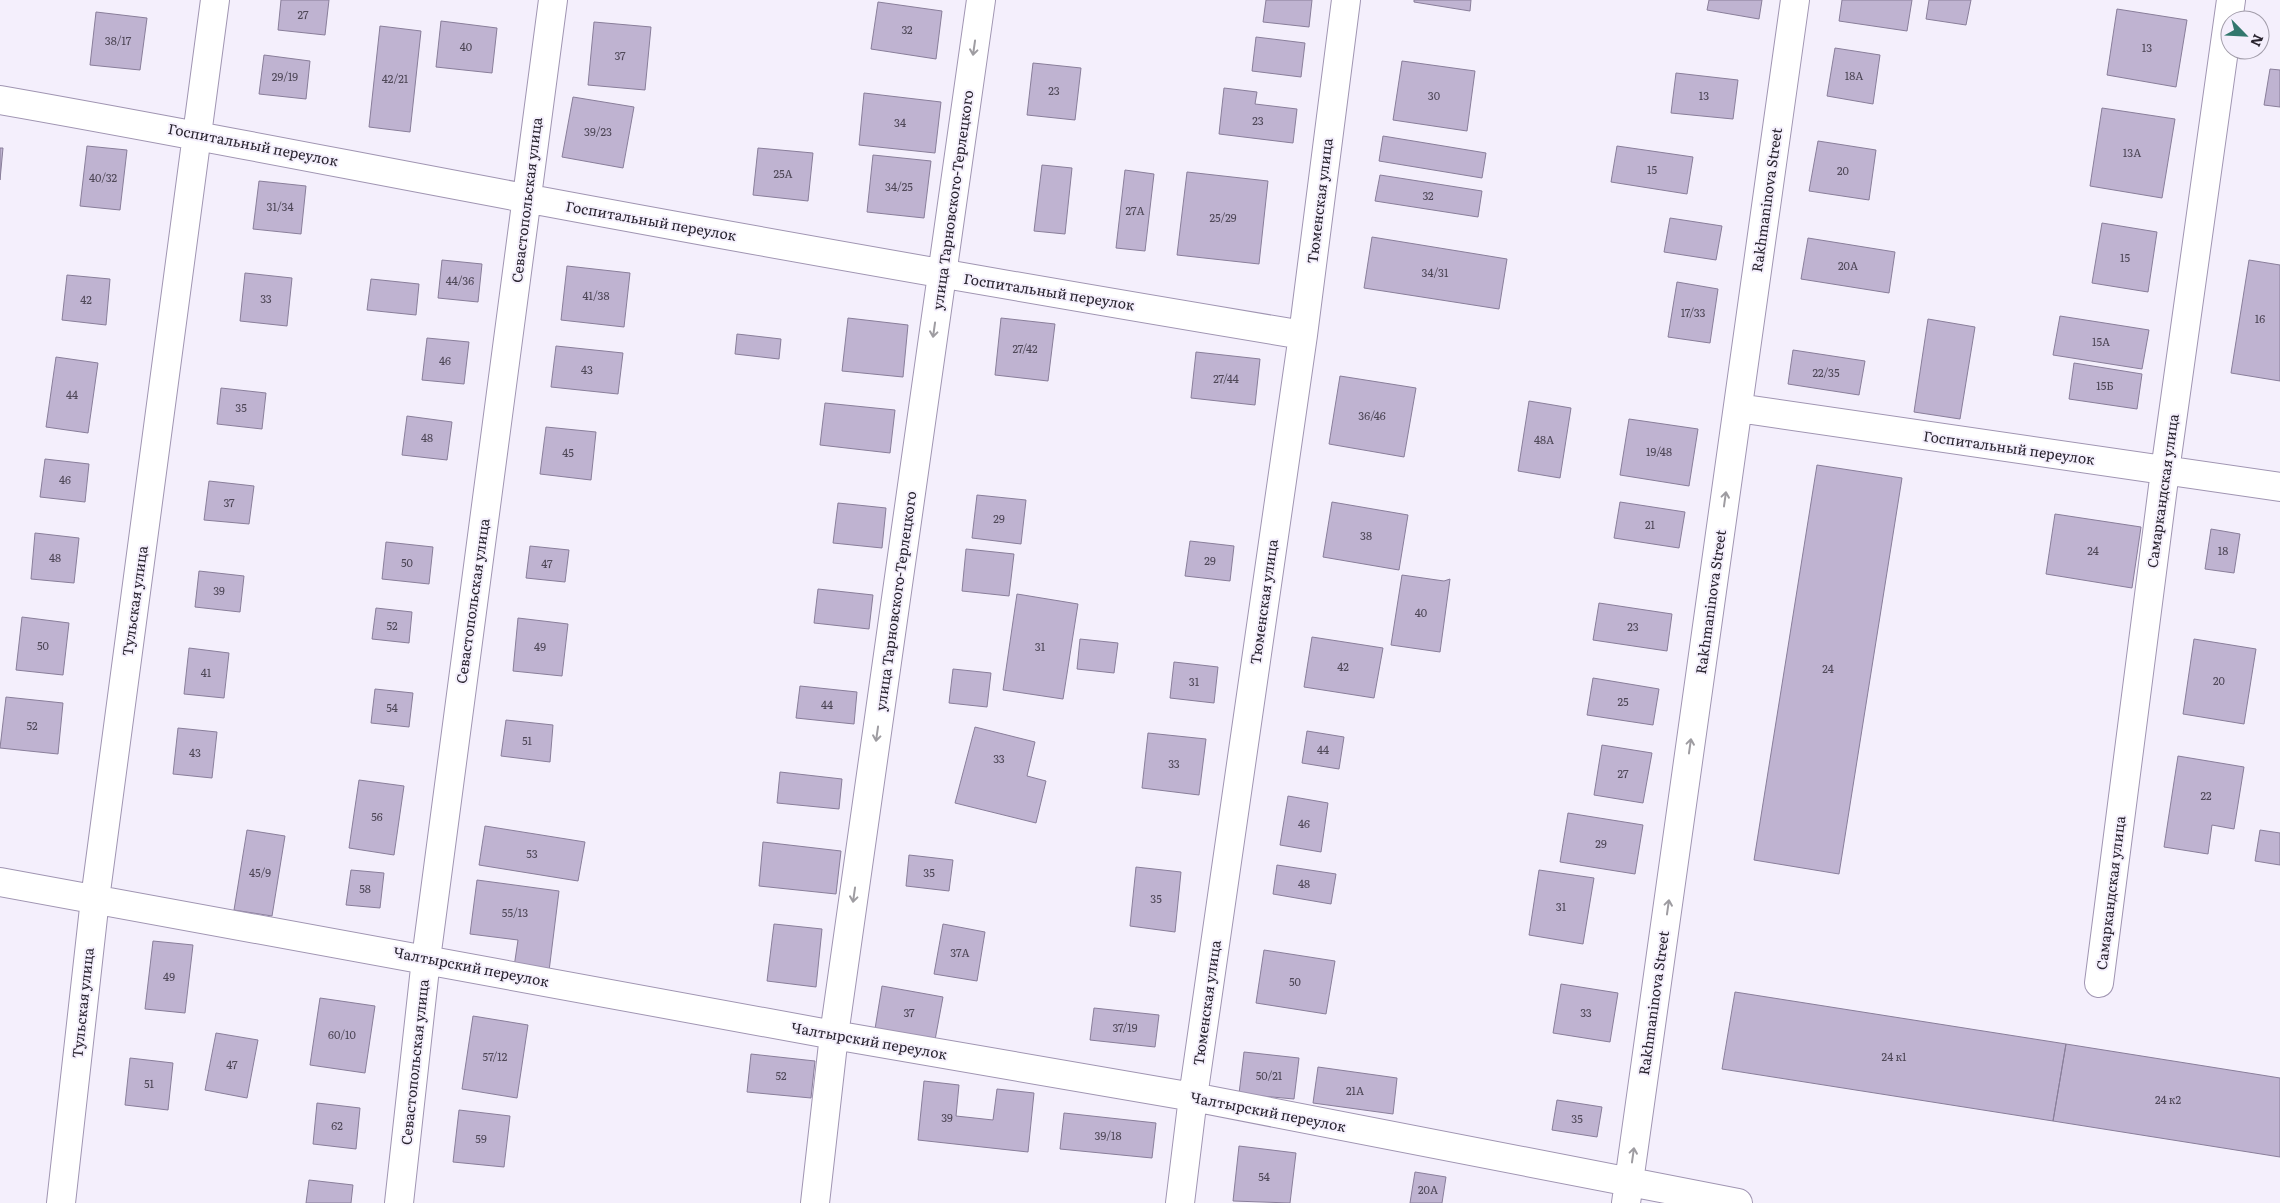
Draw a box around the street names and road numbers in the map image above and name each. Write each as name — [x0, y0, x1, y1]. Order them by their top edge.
street label: улица Тарновского-Терлецкого — [927, 89, 977, 311]
street label: Севастопольская улица — [506, 116, 546, 284]
street label: Госпитальный переулок — [167, 118, 341, 170]
street label: Rakhmaninova Street — [1746, 126, 1786, 273]
street label: Тюменская улица — [1301, 136, 1337, 265]
street label: Госпитальный переулок — [564, 195, 739, 245]
street label: Госпитальный переулок — [962, 268, 1137, 315]
street label: Самаркандская улица — [2141, 412, 2183, 569]
street label: Госпитальный переулок — [1922, 425, 2097, 469]
street label: улица Тарновского-Терлецкого — [870, 490, 920, 712]
street label: Севастопольская улица — [451, 517, 494, 685]
street label: Rakhmaninova Street — [1690, 528, 1730, 675]
street label: Тюменская улица — [1244, 537, 1282, 666]
street label: Тульская улица — [116, 544, 152, 657]
street label: Самаркандская улица — [2091, 814, 2129, 971]
street label: Rakhmaninova Street — [1633, 929, 1673, 1076]
street label: Тюменская улица — [1187, 938, 1225, 1067]
street label: Чалтырский переулок — [392, 941, 551, 991]
street label: Тульская улица — [66, 946, 98, 1059]
street label: Севастопольская улица — [395, 978, 433, 1146]
street label: Чалтырский переулок — [790, 1016, 949, 1064]
street label: Чалтырский переулок — [1189, 1086, 1348, 1136]

